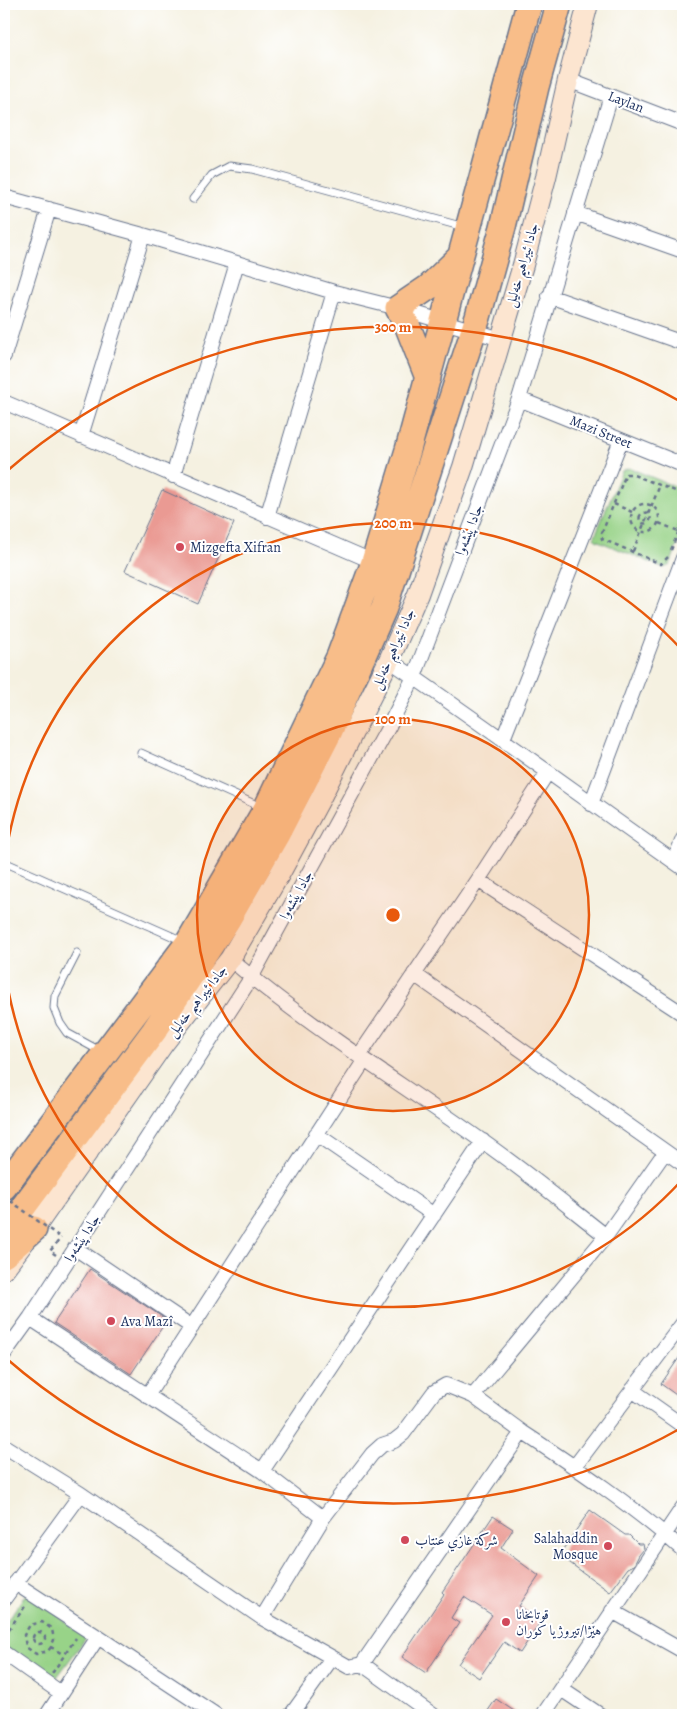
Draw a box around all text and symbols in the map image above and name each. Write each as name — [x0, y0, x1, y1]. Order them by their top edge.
street label: Laylan — [605, 86, 647, 118]
street label: جادا ئیبراهیم خەلیل — [501, 221, 547, 310]
text: 300 m — [375, 317, 412, 337]
street label: Mazi Street — [567, 411, 635, 453]
street label: جادا پێشەوا — [451, 502, 487, 558]
text: 200 m — [374, 513, 412, 533]
place label: Mizgefta Xifran — [190, 538, 281, 557]
marker: Mizgefta Xifran — [174, 541, 186, 553]
street label: جادا ئیبراهیم خەلیل — [367, 606, 423, 694]
text: 100 m — [375, 709, 411, 729]
street label: جادا پێشەوا — [275, 867, 317, 923]
centre of rings — [384, 906, 402, 924]
street label: جادا ئیبراهیم خەلیل — [163, 961, 234, 1043]
street label: جادا پێشەوا — [59, 1210, 105, 1266]
place label: Ava Mazî — [120, 1312, 174, 1331]
marker: Ava Mazî — [105, 1315, 117, 1327]
place label: Salahaddin Mosque — [534, 1529, 598, 1564]
place label: شركة غازي عنتاب — [415, 1531, 498, 1552]
marker: شركة غازي عنتاب — [399, 1534, 411, 1546]
marker: Salahaddin Mosque — [602, 1540, 614, 1552]
place label: قوتابخانا هێژا/تيروژ يا كوران — [516, 1605, 601, 1640]
marker: قوتابخانا هێژا/تيروژ يا كوران — [500, 1616, 512, 1628]

